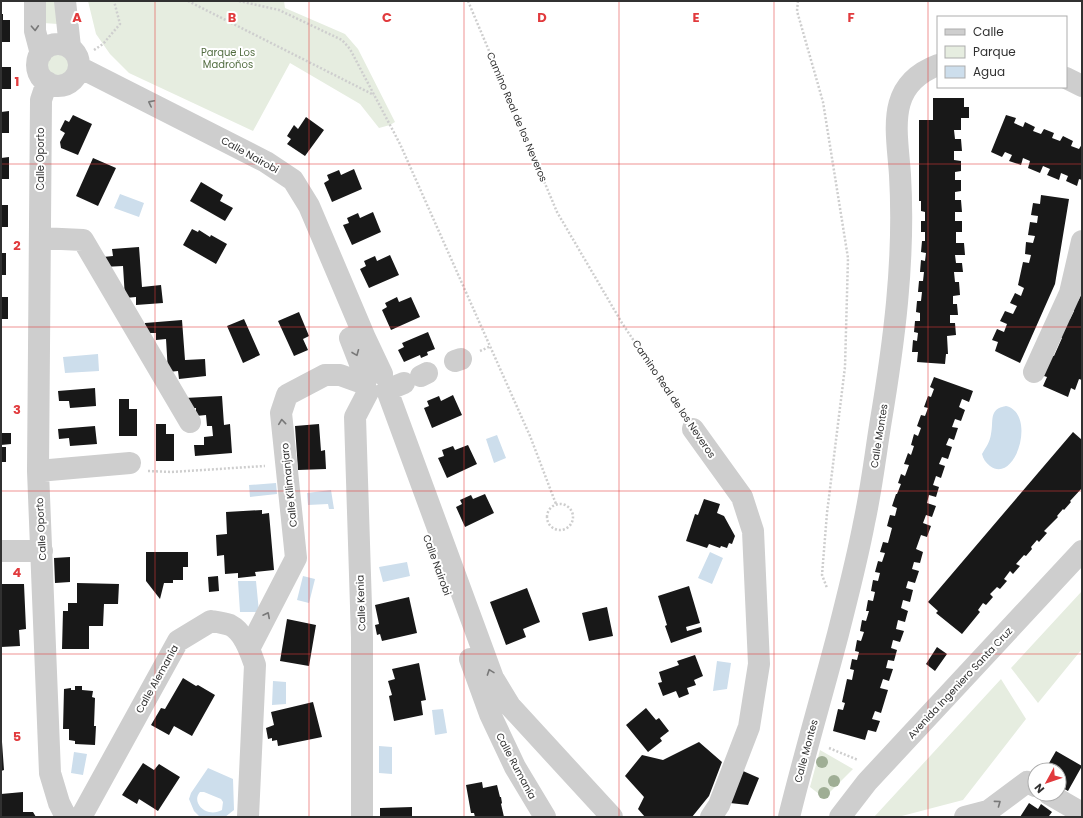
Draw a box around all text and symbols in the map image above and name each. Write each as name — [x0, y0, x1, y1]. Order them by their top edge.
text: A — [72, 8, 82, 27]
text: B — [228, 8, 237, 27]
text: C — [382, 8, 392, 27]
text: D — [537, 8, 547, 27]
text: E — [692, 8, 700, 27]
text: F — [847, 8, 855, 27]
legend — [937, 16, 1067, 88]
text: Calle — [973, 23, 1004, 40]
one-way arrow — [31, 25, 40, 31]
text: Parque — [973, 43, 1016, 60]
park label: Parque Los Madroños — [201, 45, 255, 72]
street label: Camino Real de los Neveros — [483, 50, 551, 184]
text: Agua — [973, 63, 1005, 80]
text: 1 — [15, 72, 19, 91]
one-way arrow — [148, 100, 155, 108]
street label: Calle Oporto — [33, 127, 48, 191]
street label: Calle Nairobi — [218, 133, 282, 177]
text: 2 — [13, 236, 21, 255]
street label: Camino Real de los Neveros — [629, 337, 719, 461]
one-way arrow — [351, 348, 359, 356]
text: 3 — [13, 400, 21, 419]
street label: Calle Montes — [867, 403, 891, 469]
one-way arrow — [278, 419, 287, 425]
street label: Calle Kilimanjaro — [277, 442, 301, 528]
street label: Calle Oporto — [32, 497, 50, 561]
street label: Calle Nairobi — [419, 532, 455, 598]
text: 4 — [13, 563, 22, 582]
street label: Calle Kenia — [353, 575, 369, 631]
one-way arrow — [263, 611, 270, 619]
street label: Avenida Ingeniero Santa Cruz — [904, 624, 1016, 742]
street label: Calle Alemania — [132, 642, 182, 716]
one-way arrow — [487, 669, 495, 676]
street label: Calle Montes — [790, 718, 822, 784]
text: 5 — [13, 727, 21, 746]
street label: Calle Rumanía — [492, 730, 540, 802]
north arrow — [1027, 762, 1067, 802]
text: N — [1031, 780, 1048, 797]
one-way arrow — [994, 801, 1001, 808]

